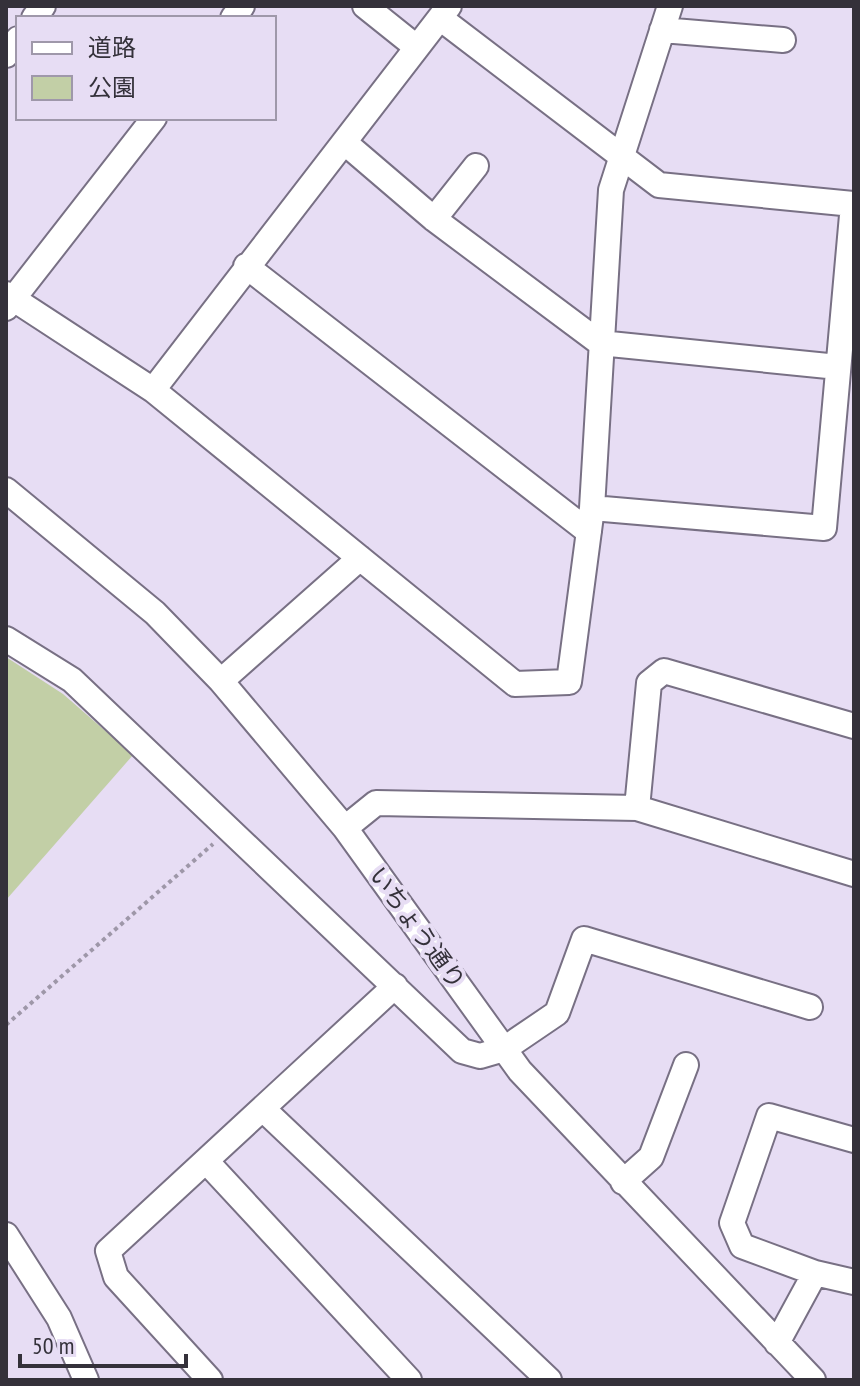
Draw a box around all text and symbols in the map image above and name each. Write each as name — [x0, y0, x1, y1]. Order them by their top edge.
legend — [16, 16, 276, 120]
text: 道路 — [88, 32, 136, 63]
text: 公園 — [88, 72, 136, 103]
street label: いちょう通り — [363, 860, 472, 995]
scale bar — [20, 1318, 186, 1368]
text: 50 m — [32, 1330, 74, 1361]

